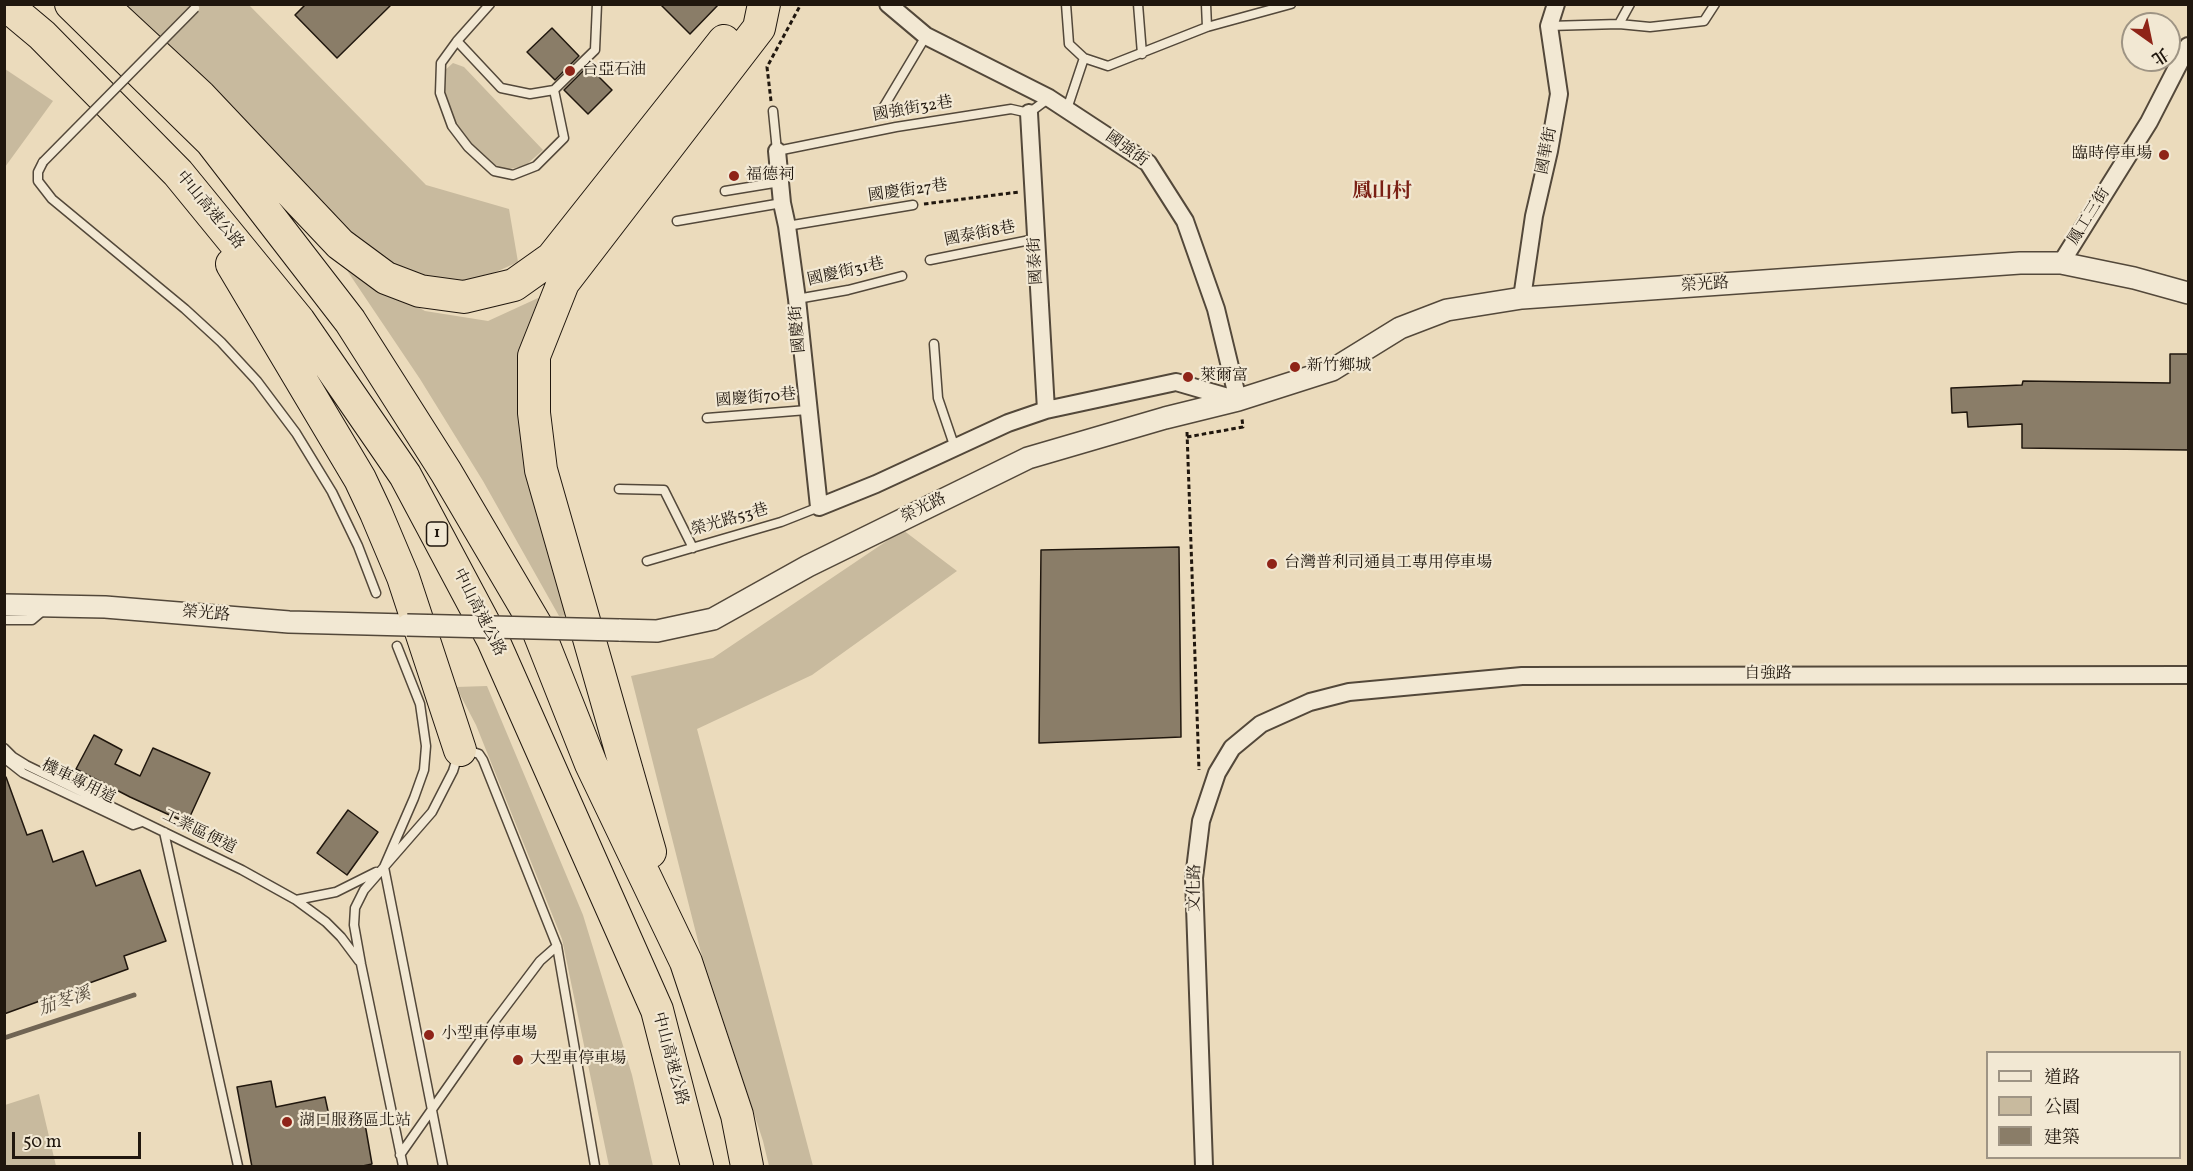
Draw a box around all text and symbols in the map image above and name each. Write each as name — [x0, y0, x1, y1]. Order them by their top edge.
north arrow — [2121, 12, 2181, 72]
text: 北 — [2147, 42, 2172, 69]
place label: 台亞石油 — [582, 61, 646, 81]
marker: 台亞石油 — [563, 64, 577, 78]
street label: 國強街32巷 — [872, 94, 954, 126]
street label: 國華街 — [1534, 126, 1562, 176]
street label: 國強街 — [1101, 128, 1151, 172]
place label: 臨時停車場 — [2072, 145, 2152, 165]
marker: 臨時停車場 — [2157, 148, 2171, 162]
place label: 福德祠 — [746, 166, 794, 186]
street label: 中山高速公路 — [171, 168, 247, 254]
marker: 福德祠 — [727, 169, 741, 183]
street label: 國慶街27巷 — [867, 177, 949, 207]
district label: 鳳山村 — [1352, 181, 1412, 205]
street label: 鳳工三街 — [2065, 185, 2115, 249]
street label: 國泰街8巷 — [943, 219, 1017, 251]
street label: 國泰街 — [1026, 237, 1048, 285]
street label: 國慶街31巷 — [806, 255, 886, 291]
street label: 榮光路 — [1680, 275, 1730, 297]
street label: 國慶街 — [787, 304, 811, 354]
place label: 新竹鄉城 — [1307, 357, 1371, 377]
marker: 新竹鄉城 — [1288, 360, 1302, 374]
place label: 萊爾富 — [1200, 367, 1248, 387]
marker: 萊爾富 — [1181, 370, 1195, 384]
street label: 國慶街70巷 — [715, 386, 797, 412]
street label: 榮光路 — [898, 490, 950, 528]
street label: 榮光路53巷 — [689, 501, 771, 541]
road number: 1 — [426, 522, 448, 546]
place label: 台灣普利司通員工專用停車場 — [1284, 554, 1492, 574]
marker: 台灣普利司通員工專用停車場 — [1265, 557, 1279, 571]
street label: 中山高速公路 — [448, 566, 508, 660]
street label: 榮光路 — [181, 603, 231, 627]
street label: 自強路 — [1744, 665, 1792, 685]
street label: 機車專用道 — [38, 757, 118, 809]
street label: 工業區便道 — [159, 807, 239, 859]
street label: 文化路 — [1186, 864, 1206, 912]
water label: 茄苳溪 — [36, 984, 94, 1022]
street label: 中山高速公路 — [647, 1010, 691, 1108]
place label: 小型車停車場 — [441, 1025, 537, 1045]
marker: 小型車停車場 — [422, 1028, 436, 1042]
place label: 大型車停車場 — [530, 1050, 626, 1070]
legend — [1986, 1051, 2181, 1159]
marker: 大型車停車場 — [511, 1053, 525, 1067]
text: 道路 — [2044, 1066, 2080, 1091]
text: 公園 — [2044, 1096, 2080, 1121]
place label: 湖口服務區北站 — [299, 1112, 411, 1132]
marker: 湖口服務區北站 — [280, 1115, 294, 1129]
scale bar — [15, 1120, 144, 1158]
text: 建築 — [2044, 1126, 2080, 1151]
text: 50 m — [23, 1130, 62, 1155]

